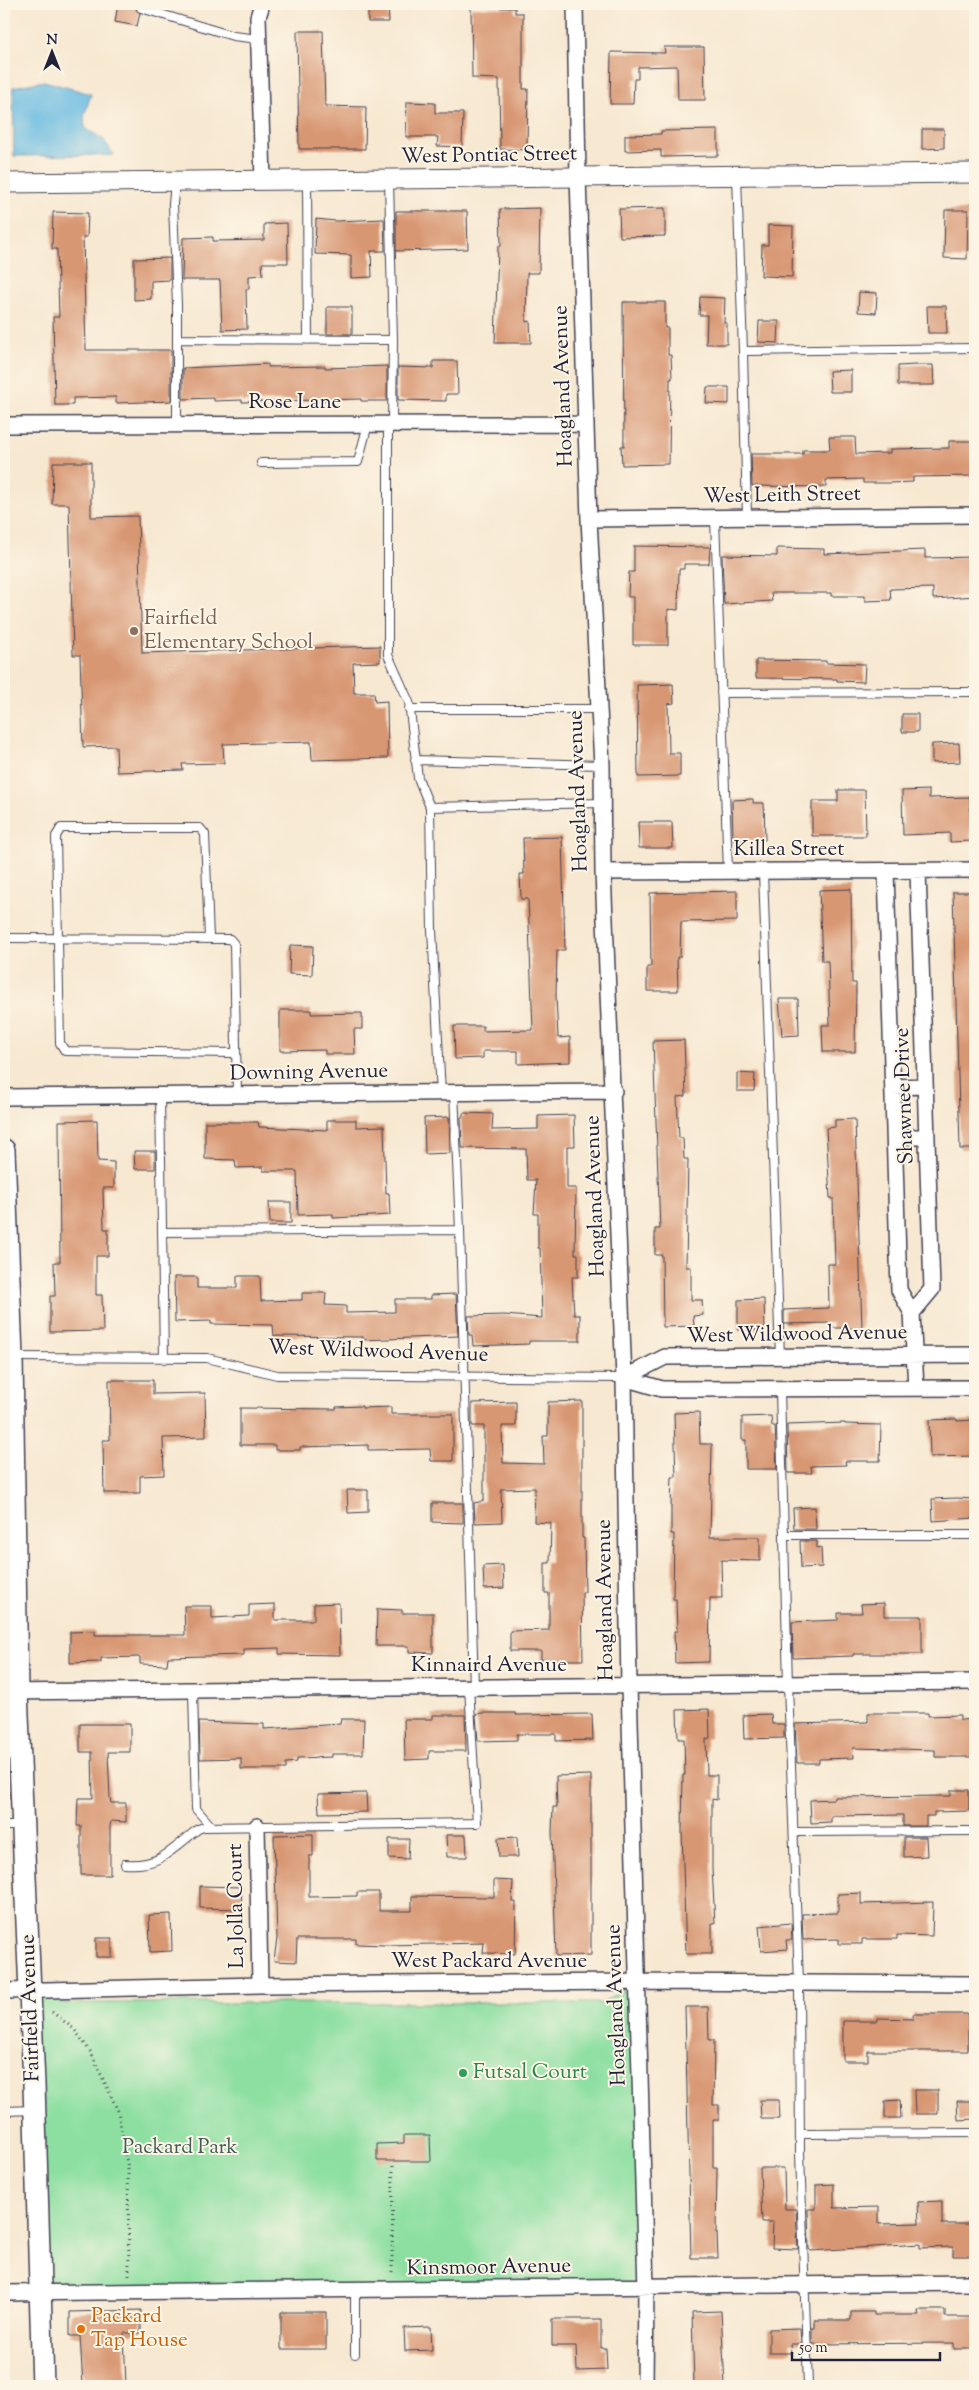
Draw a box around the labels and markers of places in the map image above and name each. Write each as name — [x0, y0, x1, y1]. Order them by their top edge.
place label: Fairfield Elementary School — [144, 604, 314, 658]
marker: Fairfield Elementary School — [128, 625, 140, 637]
place label: Futsal Court — [473, 2058, 587, 2088]
marker: Futsal Court — [457, 2067, 469, 2079]
place label: Packard Tap House — [91, 2302, 188, 2356]
marker: Packard Tap House — [75, 2323, 87, 2335]

